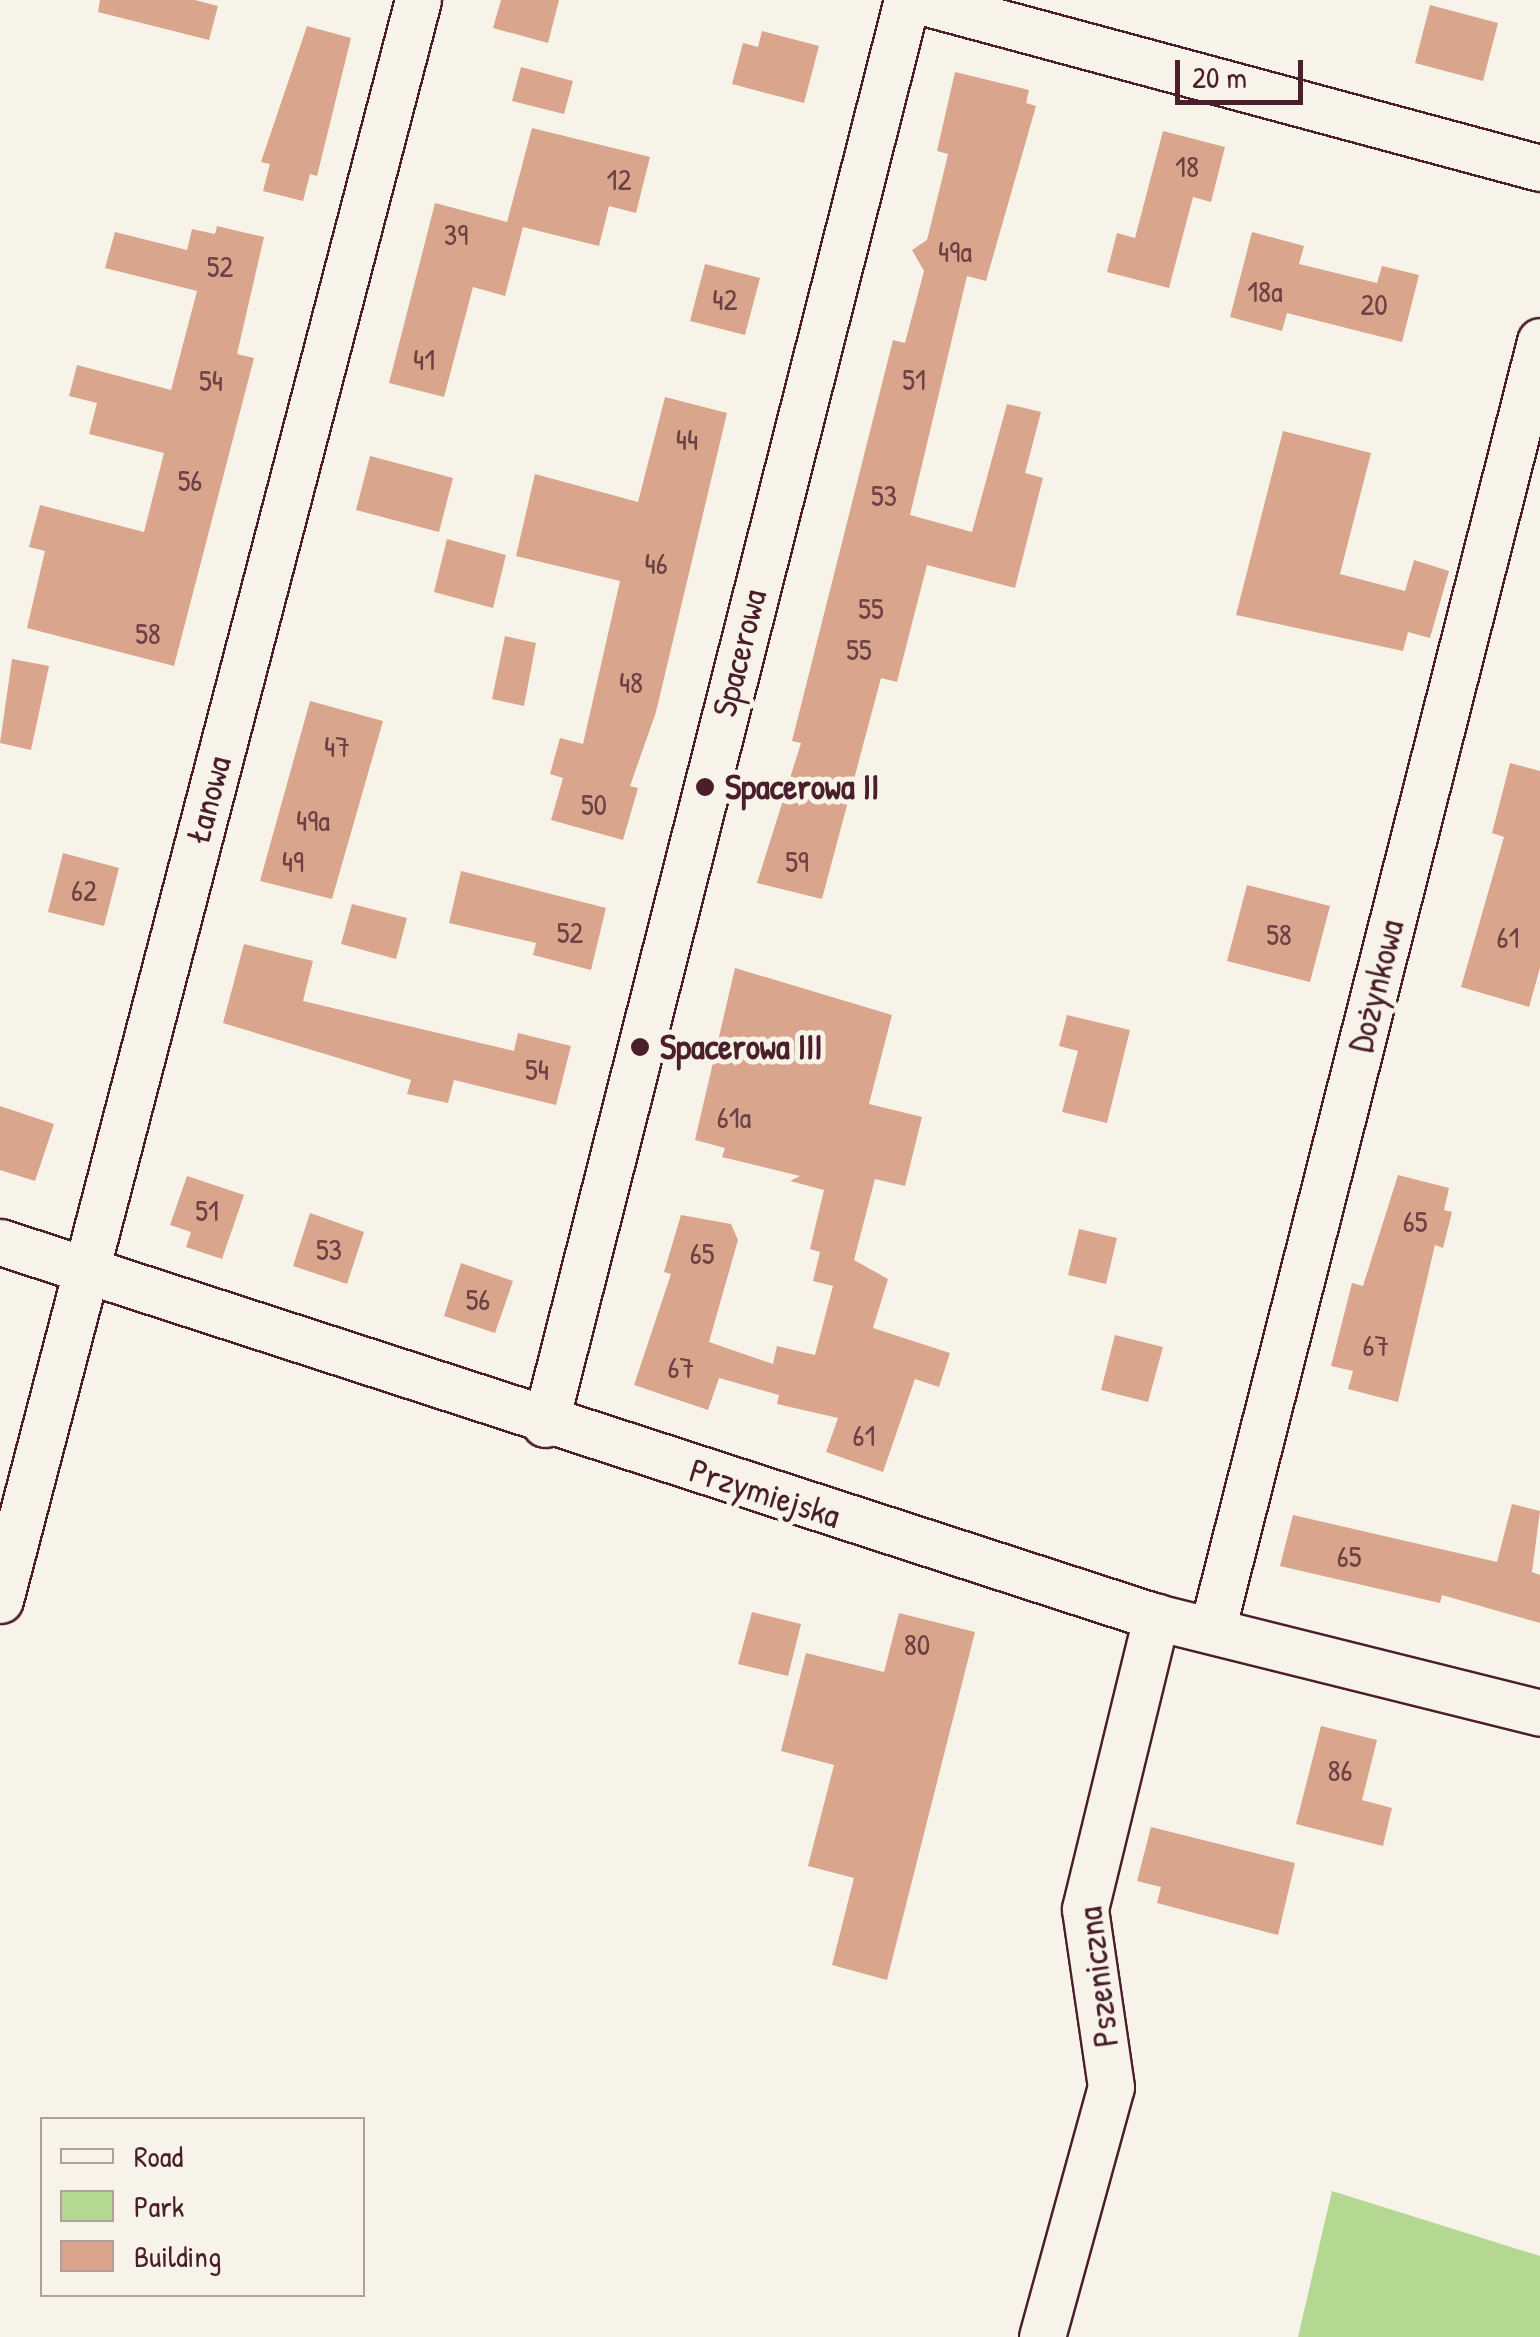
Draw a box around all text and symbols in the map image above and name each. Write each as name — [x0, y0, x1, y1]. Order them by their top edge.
scale bar — [1180, 40, 1308, 102]
text: 20 m — [1192, 57, 1247, 97]
house number: 18 — [1175, 148, 1199, 184]
house number: 12 — [607, 161, 631, 197]
house number: 39 — [444, 216, 468, 252]
house number: 49a — [938, 233, 972, 269]
house number: 52 — [207, 248, 233, 284]
house number: 18a — [1247, 273, 1283, 309]
house number: 42 — [712, 281, 738, 317]
house number: 20 — [1360, 286, 1388, 322]
house number: 41 — [413, 341, 435, 377]
house number: 51 — [902, 361, 926, 397]
house number: 54 — [199, 362, 223, 398]
house number: 44 — [676, 421, 698, 457]
house number: 56 — [178, 462, 202, 498]
house number: 53 — [871, 477, 897, 513]
house number: 46 — [644, 545, 668, 581]
street label: Spacerowa — [703, 585, 775, 721]
house number: 55 — [858, 590, 884, 626]
house number: 58 — [135, 615, 161, 651]
house number: 55 — [846, 631, 872, 667]
house number: 48 — [619, 664, 643, 700]
house number: 47 — [324, 728, 350, 764]
street label: Łanowa — [176, 751, 240, 849]
place label: Spacerowa II — [725, 766, 879, 808]
marker: Spacerowa II — [694, 776, 716, 798]
house number: 50 — [581, 786, 607, 822]
house number: 49a — [296, 802, 330, 838]
house number: 49 — [282, 843, 304, 879]
house number: 59 — [785, 843, 809, 879]
house number: 62 — [71, 872, 97, 908]
house number: 52 — [557, 914, 583, 950]
street label: Dożynkowa — [1339, 915, 1413, 1057]
house number: 58 — [1266, 916, 1292, 952]
house number: 61 — [1497, 919, 1519, 955]
place label: Spacerowa III — [660, 1026, 823, 1068]
marker: Spacerowa III — [629, 1036, 651, 1058]
house number: 54 — [525, 1051, 549, 1087]
house number: 61a — [717, 1099, 751, 1135]
house number: 51 — [195, 1192, 219, 1228]
house number: 65 — [1403, 1203, 1427, 1239]
house number: 53 — [316, 1231, 342, 1267]
house number: 65 — [690, 1235, 714, 1271]
house number: 56 — [466, 1281, 490, 1317]
house number: 67 — [1363, 1327, 1389, 1363]
house number: 67 — [668, 1349, 694, 1385]
house number: 61 — [853, 1417, 875, 1453]
street label: Przymiejska — [685, 1449, 845, 1537]
house number: 65 — [1337, 1538, 1361, 1574]
house number: 80 — [904, 1626, 930, 1662]
house number: 86 — [1328, 1752, 1352, 1788]
street label: Pszeniczna — [1069, 1904, 1127, 2050]
legend — [40, 2117, 365, 2297]
text: Road — [134, 2136, 183, 2176]
text: Park — [134, 2186, 184, 2226]
text: Building — [134, 2236, 221, 2276]

